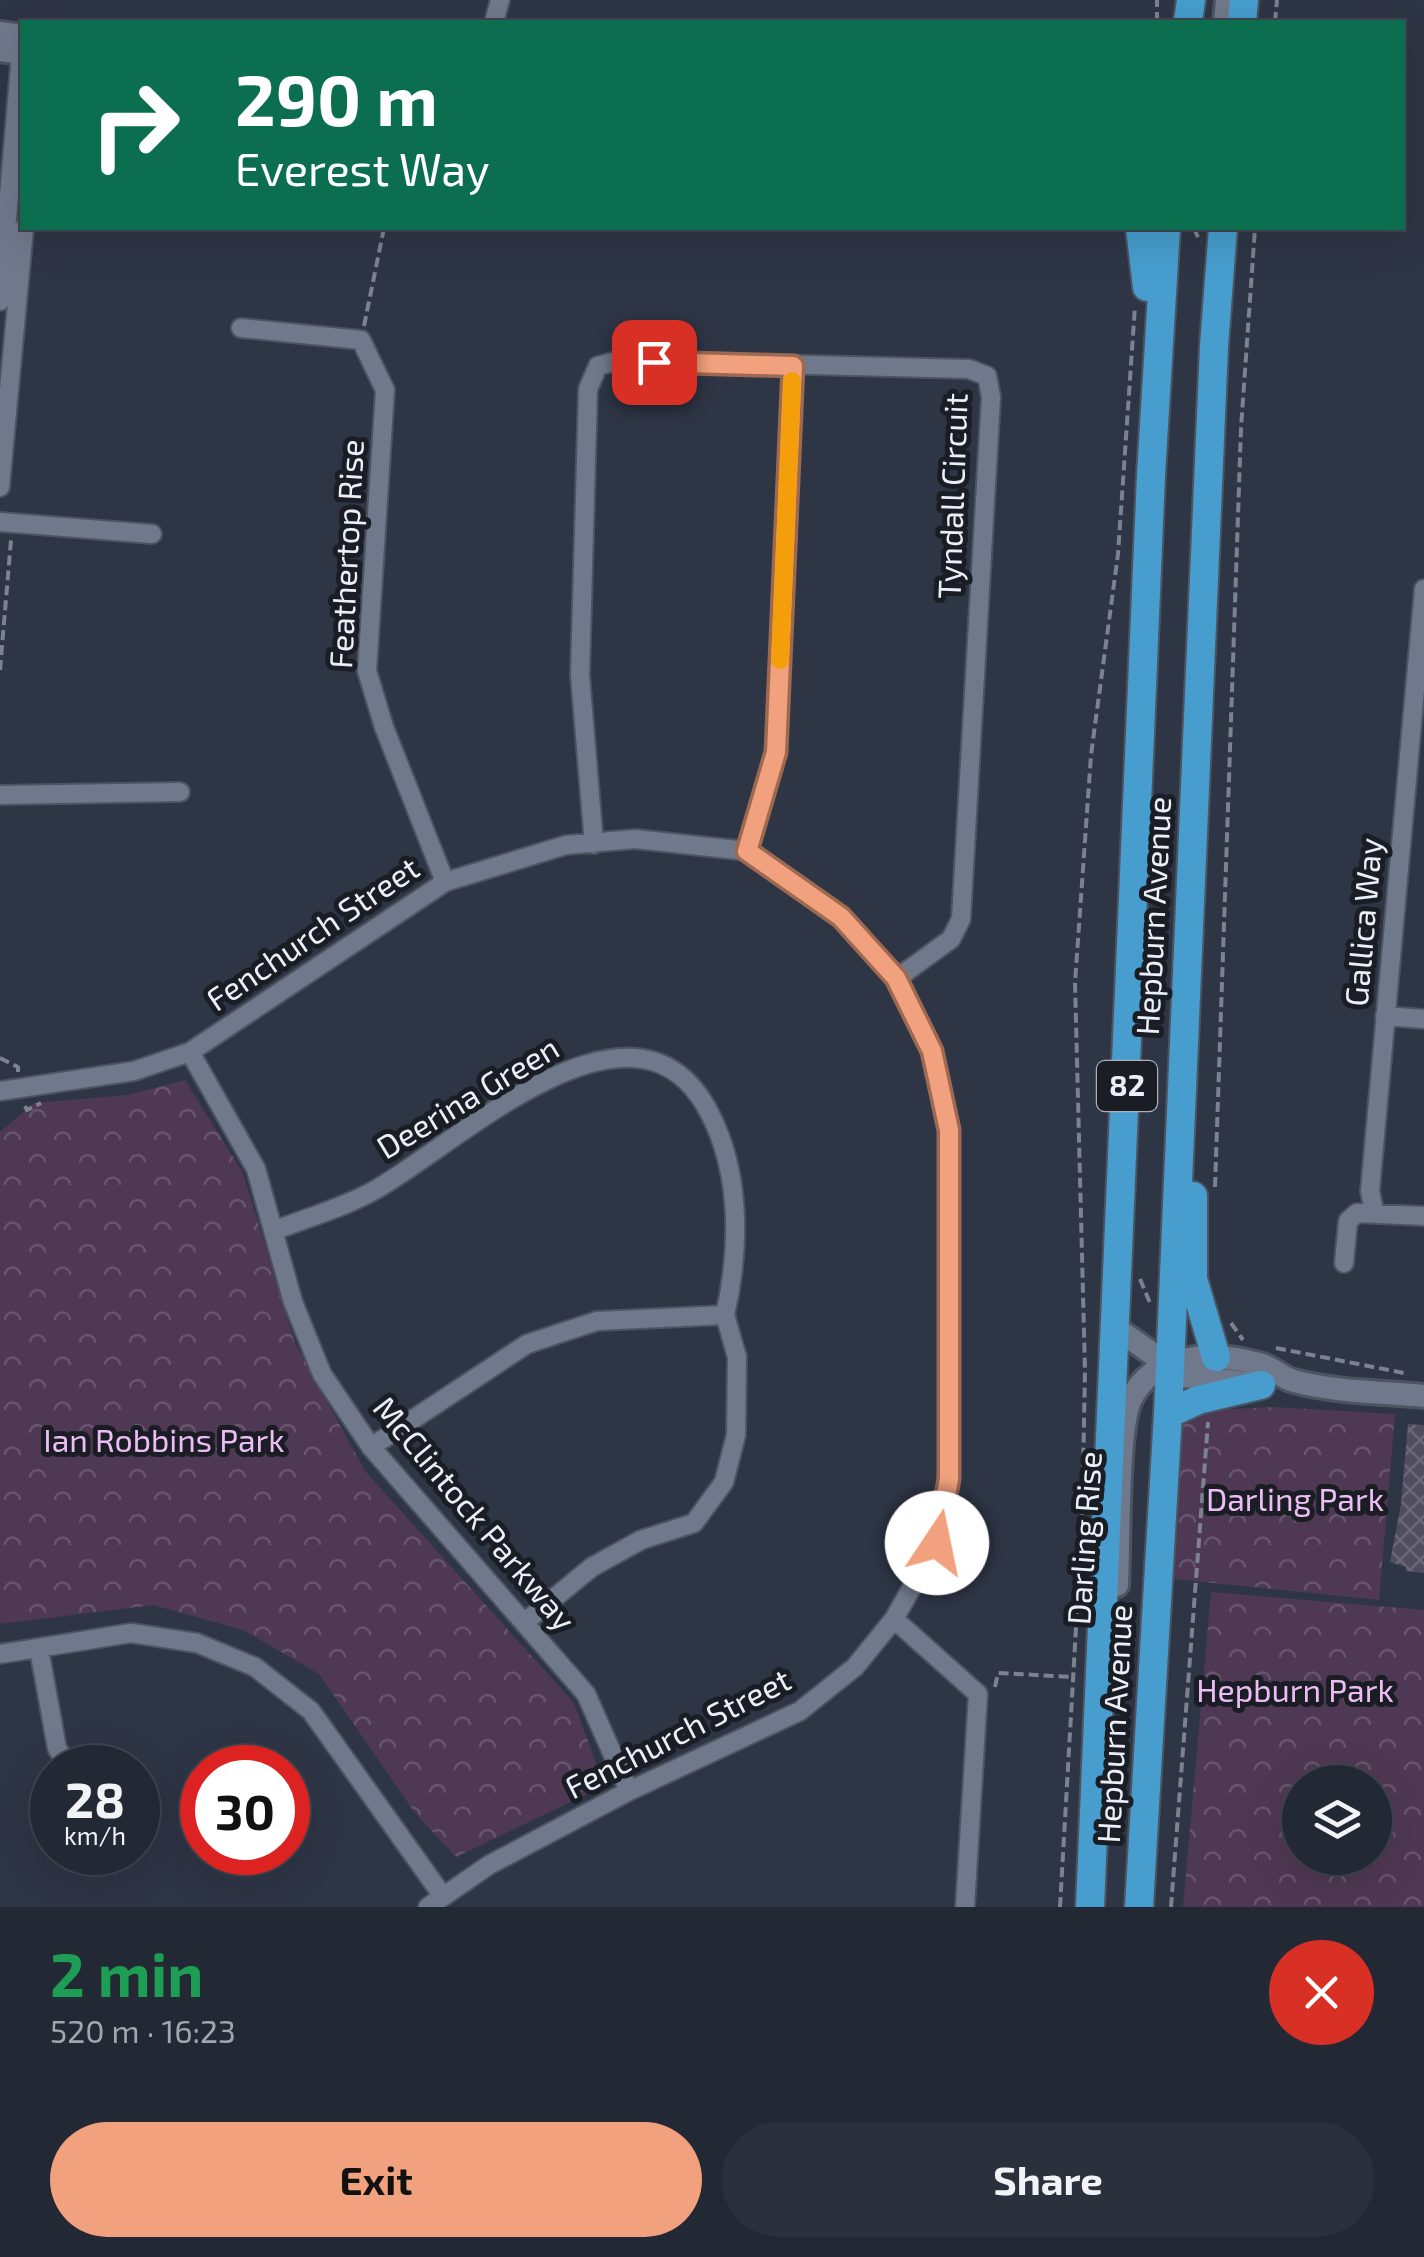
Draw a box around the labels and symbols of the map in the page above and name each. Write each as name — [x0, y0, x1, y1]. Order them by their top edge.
pin — [612, 320, 697, 405]
street label: Tyndall Circuit — [928, 392, 974, 599]
street label: Feathertop Rise — [320, 438, 370, 669]
street label: Hepburn Avenue — [1127, 796, 1177, 1036]
street label: Gallica Way — [1336, 836, 1388, 1008]
street label: Fenchurch Street — [199, 847, 425, 1017]
street label: Deerina Green — [369, 1027, 565, 1165]
road number: 82 — [1097, 1061, 1157, 1111]
street label: McClintock Parkway — [367, 1388, 584, 1637]
park label: Ian Robbins Park — [43, 1420, 285, 1458]
street label: Darling Rise — [1058, 1450, 1108, 1626]
park label: Darling Park — [1206, 1479, 1384, 1517]
position arrow — [885, 1491, 989, 1595]
street label: Hepburn Avenue — [1088, 1604, 1138, 1844]
street label: Fenchurch Street — [558, 1659, 796, 1805]
park label: Hepburn Park — [1196, 1670, 1394, 1708]
speed limit sign: 30 — [180, 1745, 310, 1875]

